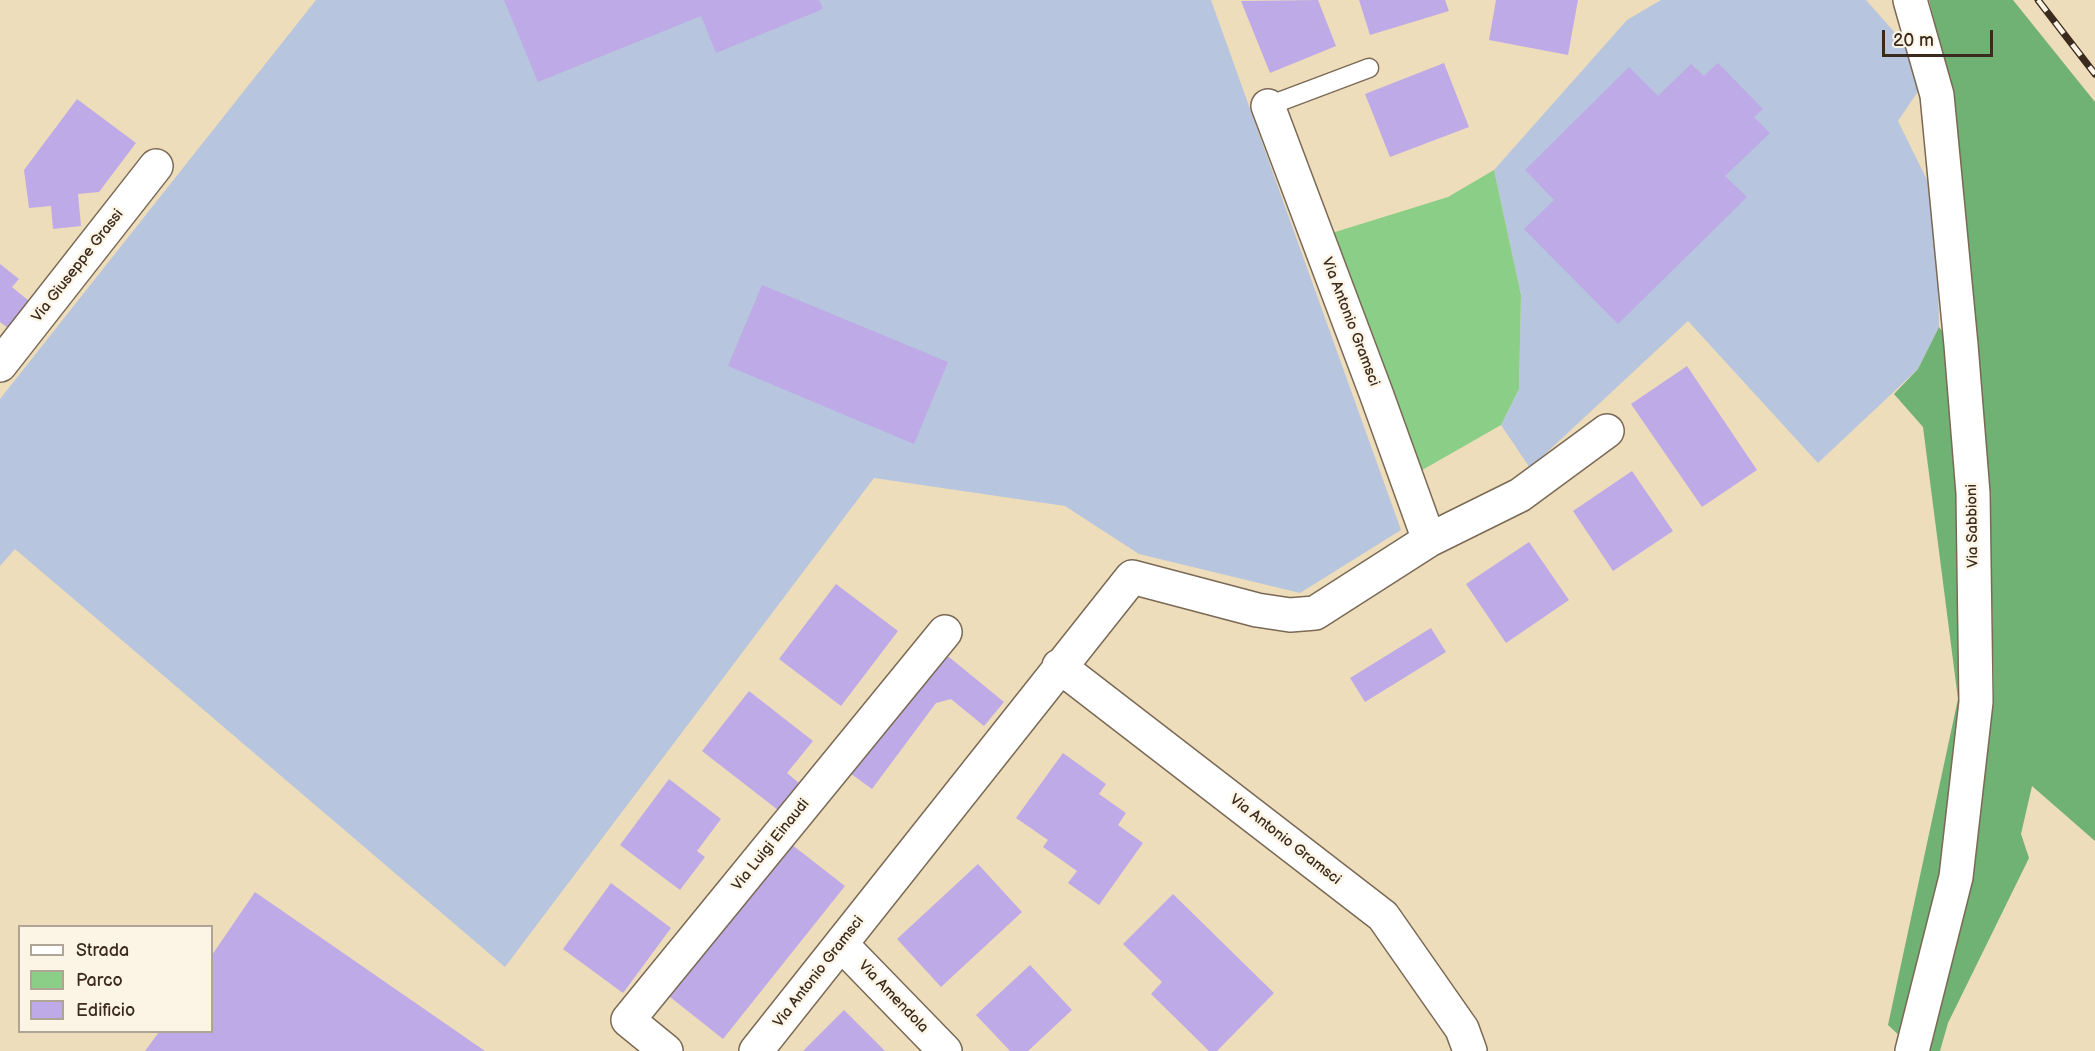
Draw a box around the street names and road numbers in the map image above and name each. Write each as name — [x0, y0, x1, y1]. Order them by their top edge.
street label: Via Giuseppe Grassi — [28, 206, 128, 326]
street label: Via Antonio Gramsci — [1317, 255, 1383, 389]
street label: Via Sabbioni — [1963, 484, 1983, 568]
street label: Via Antonio Gramsci — [1226, 791, 1344, 889]
street label: Via Luigi Einaudi — [729, 795, 813, 895]
street label: Via Antonio Gramsci — [770, 913, 868, 1031]
street label: Via Amendola — [854, 957, 932, 1037]

